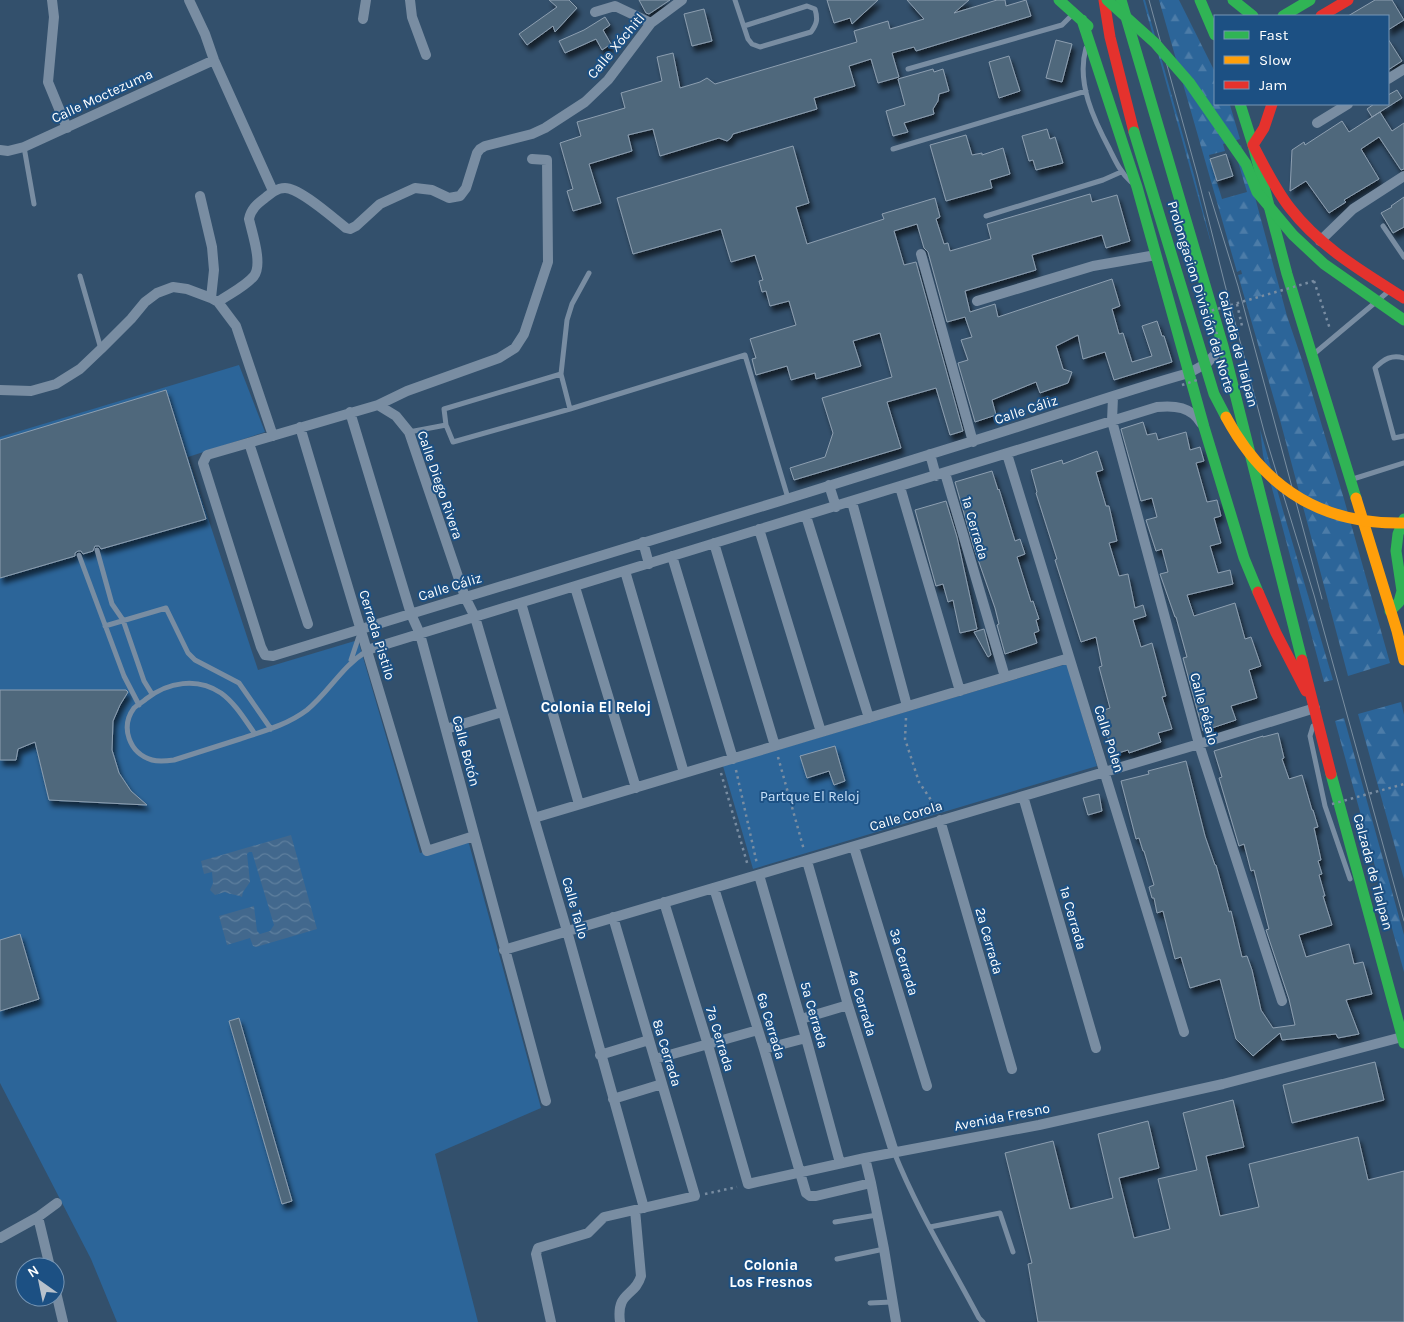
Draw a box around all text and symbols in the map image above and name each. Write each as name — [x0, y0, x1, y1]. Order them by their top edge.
street label: Calle Xóchitl — [584, 10, 648, 82]
legend — [1214, 15, 1389, 105]
text: Fast — [1259, 26, 1289, 44]
text: Slow — [1259, 51, 1291, 69]
street label: Calle Moctezuma — [49, 65, 155, 127]
text: Jam — [1259, 76, 1287, 94]
street label: Prolongacion División del Norte — [1164, 199, 1238, 395]
street label: Calzada de Tlalpan — [1214, 289, 1262, 409]
street label: Calle Cáliz — [992, 392, 1060, 428]
street label: Calle Diego Rivera — [413, 428, 467, 542]
street label: 1ª Cerrada — [958, 494, 992, 562]
street label: Calle Cáliz — [416, 569, 484, 605]
street label: Cerrada Pistilo — [355, 588, 399, 682]
street label: Calle Pétalo — [1186, 671, 1222, 747]
district label: Colonia El Reloj — [541, 698, 651, 716]
street label: Calle Polen — [1090, 703, 1128, 775]
street label: Calle Botón — [448, 714, 484, 788]
park label: Partque El Reloj — [760, 788, 860, 805]
street label: Calle Corola — [868, 797, 944, 835]
street label: Calzada de Tlalpan — [1349, 812, 1397, 932]
street label: Calle Tallo — [558, 875, 592, 941]
street label: 1ª Cerrada — [1056, 884, 1090, 952]
street label: 2ª Cerrada — [971, 906, 1007, 976]
street label: 3ª Cerrada — [886, 927, 922, 997]
street label: 4ª Cerrada — [844, 968, 880, 1038]
street label: 5ª Cerrada — [796, 980, 832, 1050]
street label: 6ª Cerrada — [753, 991, 789, 1061]
street label: 7ª Cerrada — [702, 1004, 738, 1074]
street label: 8ª Cerrada — [649, 1017, 685, 1089]
street label: Avenida Fresno — [953, 1099, 1051, 1135]
district label: Colonia Los Fresnos — [729, 1256, 813, 1291]
north arrow — [15, 1257, 65, 1307]
text: N — [24, 1262, 42, 1281]

